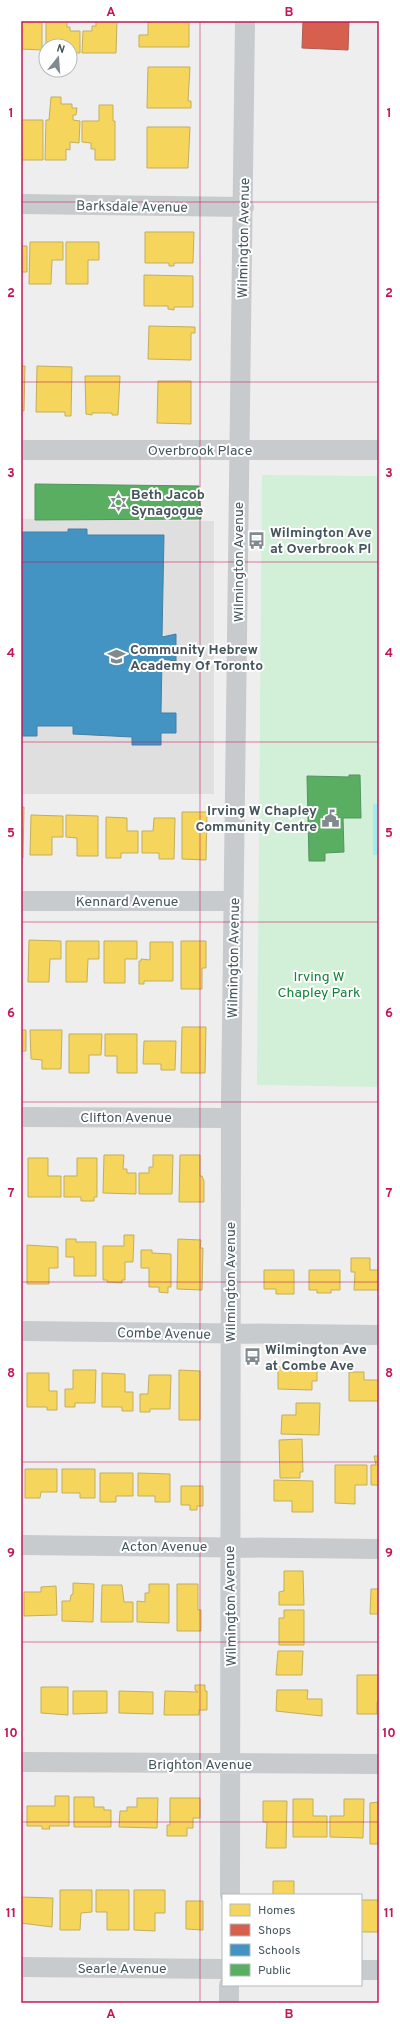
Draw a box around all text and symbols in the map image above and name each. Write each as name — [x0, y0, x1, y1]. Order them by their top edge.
text: A — [106, 5, 116, 21]
text: B — [285, 5, 294, 21]
north arrow — [38, 38, 78, 78]
text: N — [55, 42, 66, 57]
text: 1 — [8, 106, 14, 122]
text: 1 — [386, 106, 392, 122]
street label: Wilmington Avenue — [235, 178, 254, 299]
street label: Barksdale Avenue — [76, 198, 188, 217]
text: 2 — [7, 286, 15, 302]
text: 2 — [385, 286, 393, 302]
street label: Overbrook Place — [148, 443, 252, 460]
text: 3 — [7, 466, 15, 482]
text: 3 — [385, 466, 393, 482]
place label: Beth Jacob Synagogue — [131, 487, 205, 520]
synagogue icon: Beth Jacob Synagogue — [108, 492, 128, 512]
street label: Wilmington Avenue — [231, 502, 248, 622]
place label: Wilmington Ave at Overbrook Pl — [270, 525, 372, 558]
bus stop icon: Wilmington Ave at Overbrook Pl — [247, 530, 267, 550]
place label: Community Hebrew Academy Of Toronto — [130, 642, 263, 675]
text: 4 — [7, 646, 15, 662]
text: 4 — [385, 646, 393, 662]
school or university icon: Community Hebrew Academy Of Toronto — [107, 647, 127, 667]
place label: Irving W Chapley Community Centre — [195, 803, 317, 836]
public building icon: Irving W Chapley Community Centre — [320, 808, 340, 828]
text: 5 — [7, 826, 15, 842]
text: 5 — [385, 826, 393, 842]
street label: Kennard Avenue — [76, 894, 178, 911]
street label: Wilmington Avenue — [225, 898, 244, 1019]
park label: Irving W Chapley Park — [278, 969, 360, 1002]
text: 6 — [7, 1006, 15, 1022]
text: 6 — [385, 1006, 393, 1022]
street label: Clifton Avenue — [80, 1110, 172, 1127]
text: 7 — [8, 1186, 15, 1202]
text: 7 — [386, 1186, 393, 1202]
street label: Wilmington Avenue — [223, 1222, 240, 1342]
street label: Combe Avenue — [117, 1325, 211, 1344]
place label: Wilmington Ave at Combe Ave — [265, 1342, 367, 1375]
bus stop icon: Wilmington Ave at Combe Ave — [242, 1347, 262, 1367]
text: 8 — [7, 1366, 15, 1382]
text: 8 — [385, 1366, 393, 1382]
street label: Acton Avenue — [121, 1539, 207, 1556]
street label: Wilmington Avenue — [222, 1545, 241, 1666]
text: 9 — [7, 1546, 15, 1562]
text: 9 — [385, 1546, 393, 1562]
text: 10 — [4, 1726, 18, 1742]
text: 10 — [382, 1726, 396, 1742]
street label: Brighton Avenue — [148, 1757, 252, 1774]
legend — [222, 1894, 362, 1986]
text: Homes — [258, 1903, 295, 1919]
text: 11 — [6, 1906, 16, 1922]
text: 11 — [384, 1906, 394, 1922]
text: Shops — [258, 1923, 291, 1939]
text: Schools — [258, 1943, 300, 1959]
street label: Searle Avenue — [77, 1961, 167, 1978]
text: Public — [258, 1963, 291, 1979]
text: A — [106, 2007, 116, 2023]
text: B — [285, 2007, 294, 2023]

